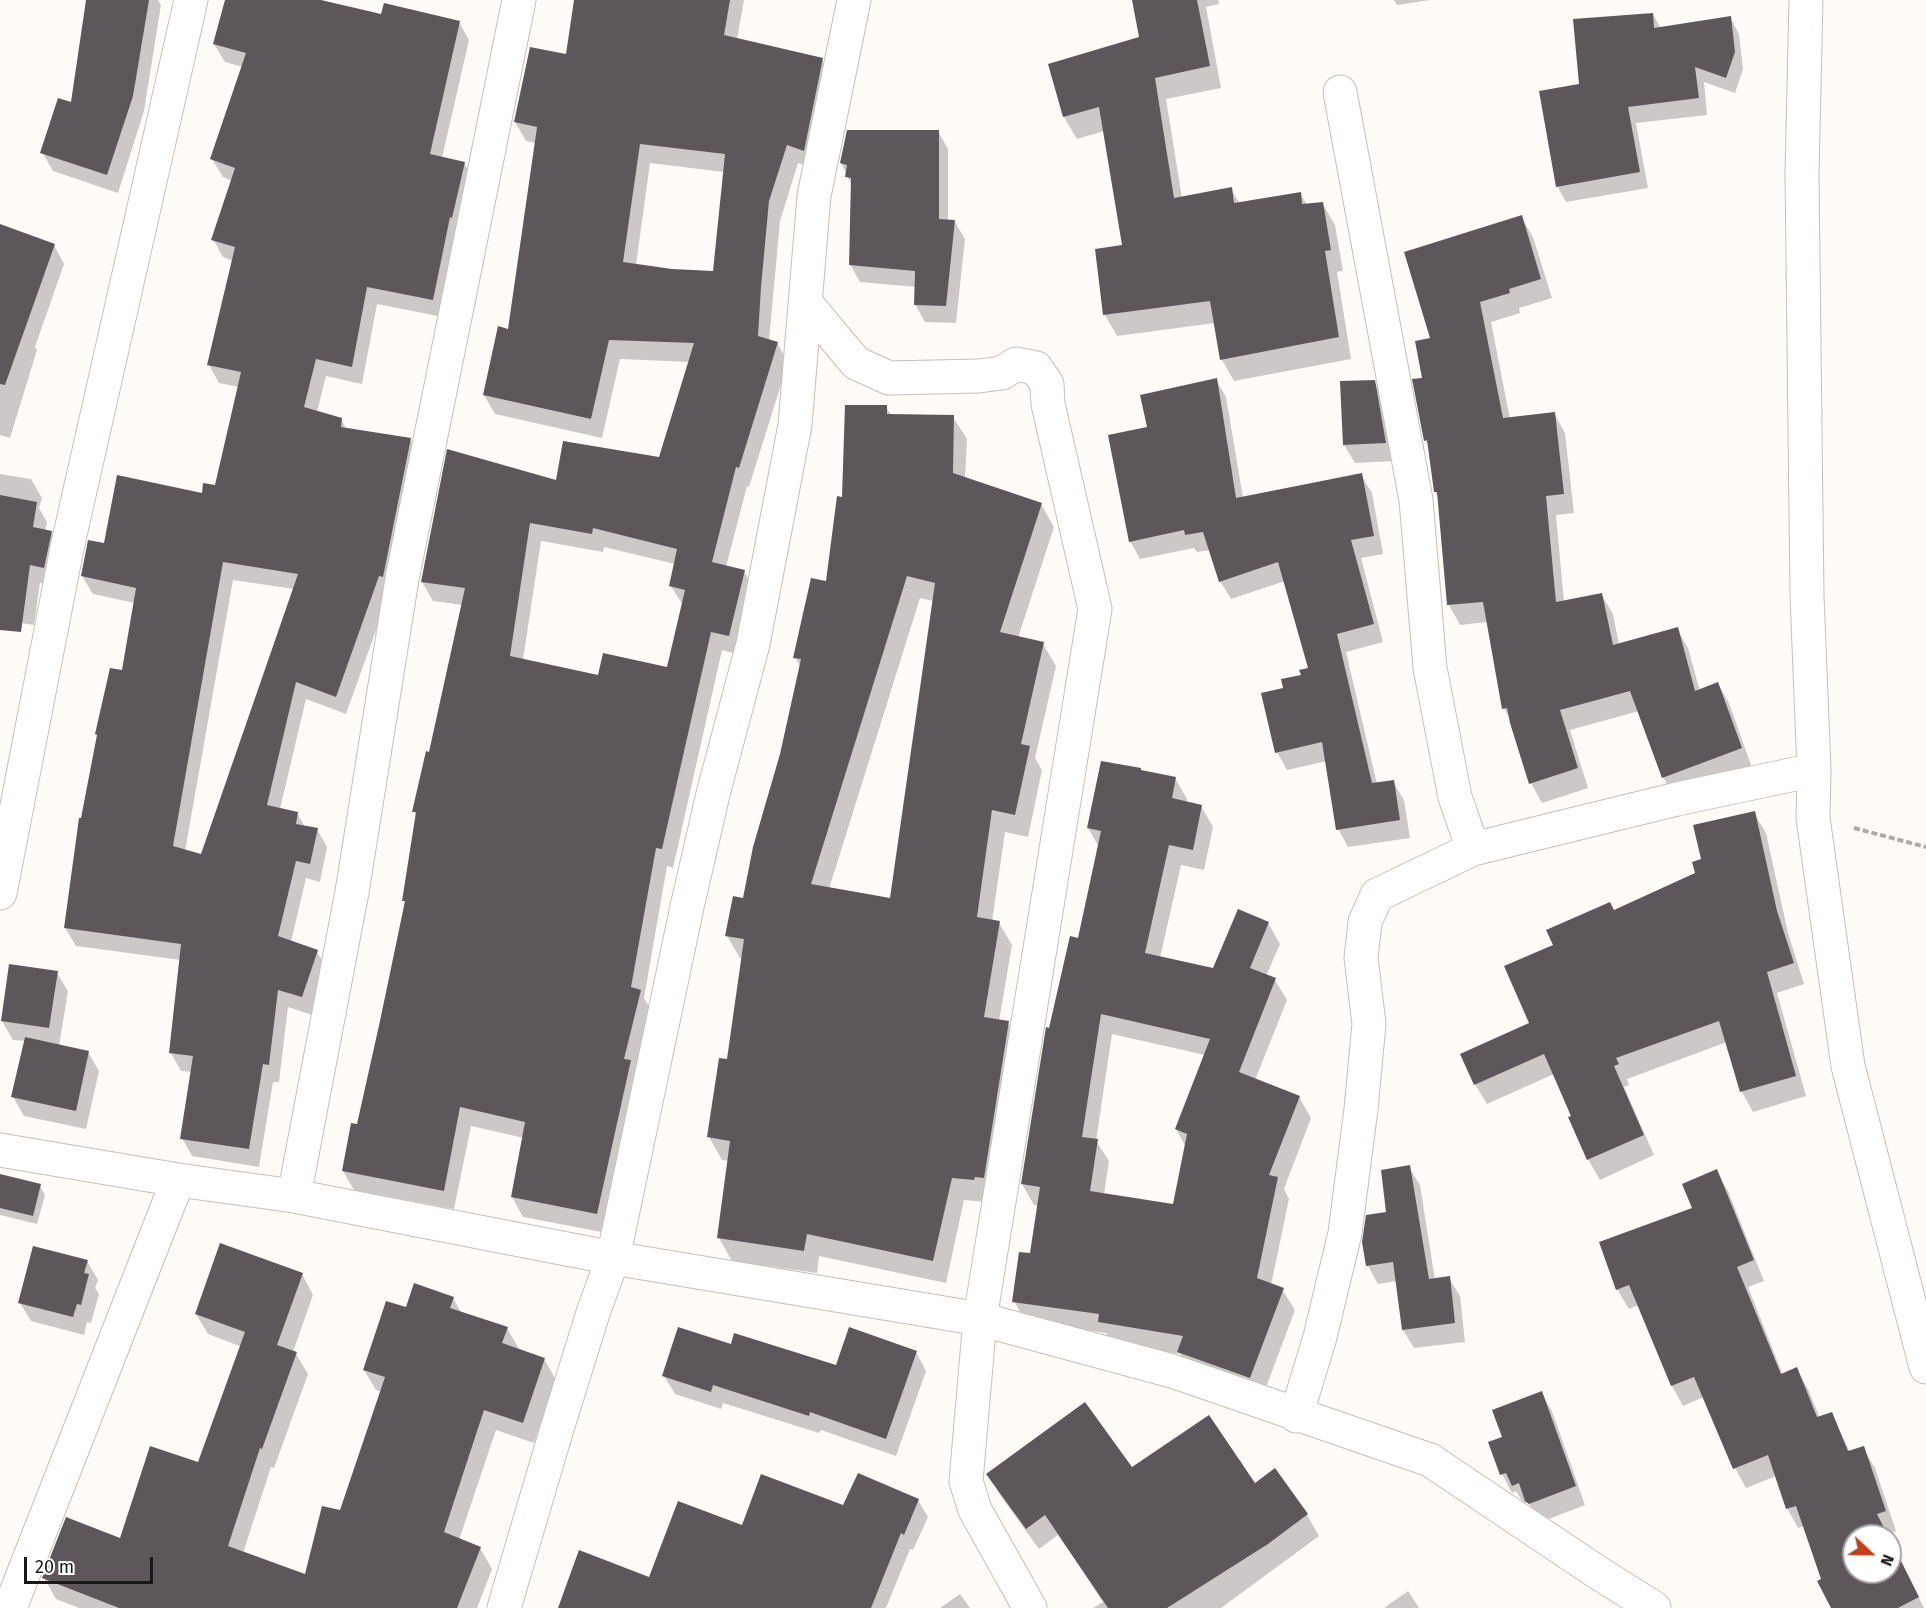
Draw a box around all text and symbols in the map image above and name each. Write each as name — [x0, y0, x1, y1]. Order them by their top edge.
north arrow — [1842, 1524, 1902, 1584]
scale bar — [27, 1545, 156, 1583]
text: N — [1877, 1552, 1898, 1569]
text: 20 m — [35, 1556, 74, 1578]

